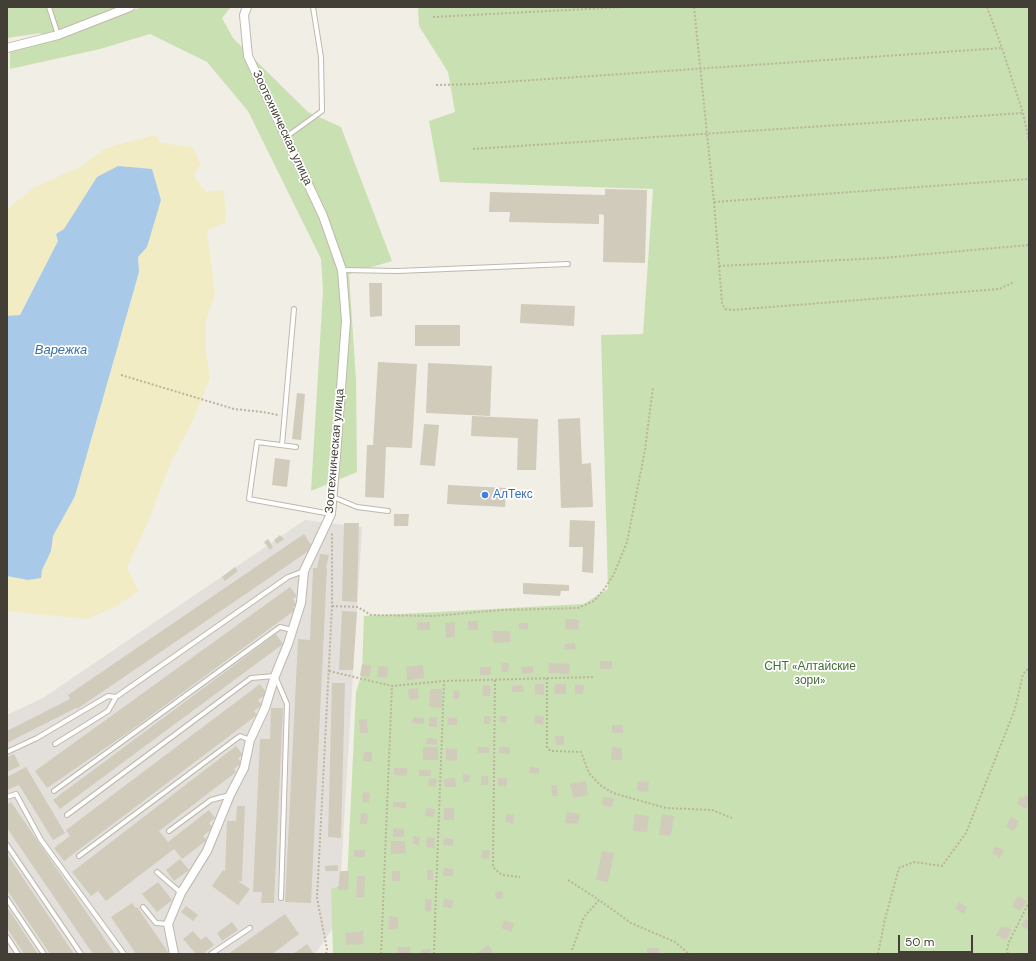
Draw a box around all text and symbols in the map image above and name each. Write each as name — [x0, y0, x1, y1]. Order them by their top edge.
street label: Зоотехническая улица — [249, 68, 315, 188]
water label: Варежка — [35, 343, 87, 359]
street label: Зоотехническая улица — [322, 388, 348, 514]
place label: АлТекс — [493, 488, 533, 502]
marker: АлТекс — [480, 490, 490, 500]
park label: СНТ «Алтайские зори» — [764, 660, 856, 688]
scale bar — [900, 927, 975, 953]
text: 50 m — [905, 934, 934, 950]

